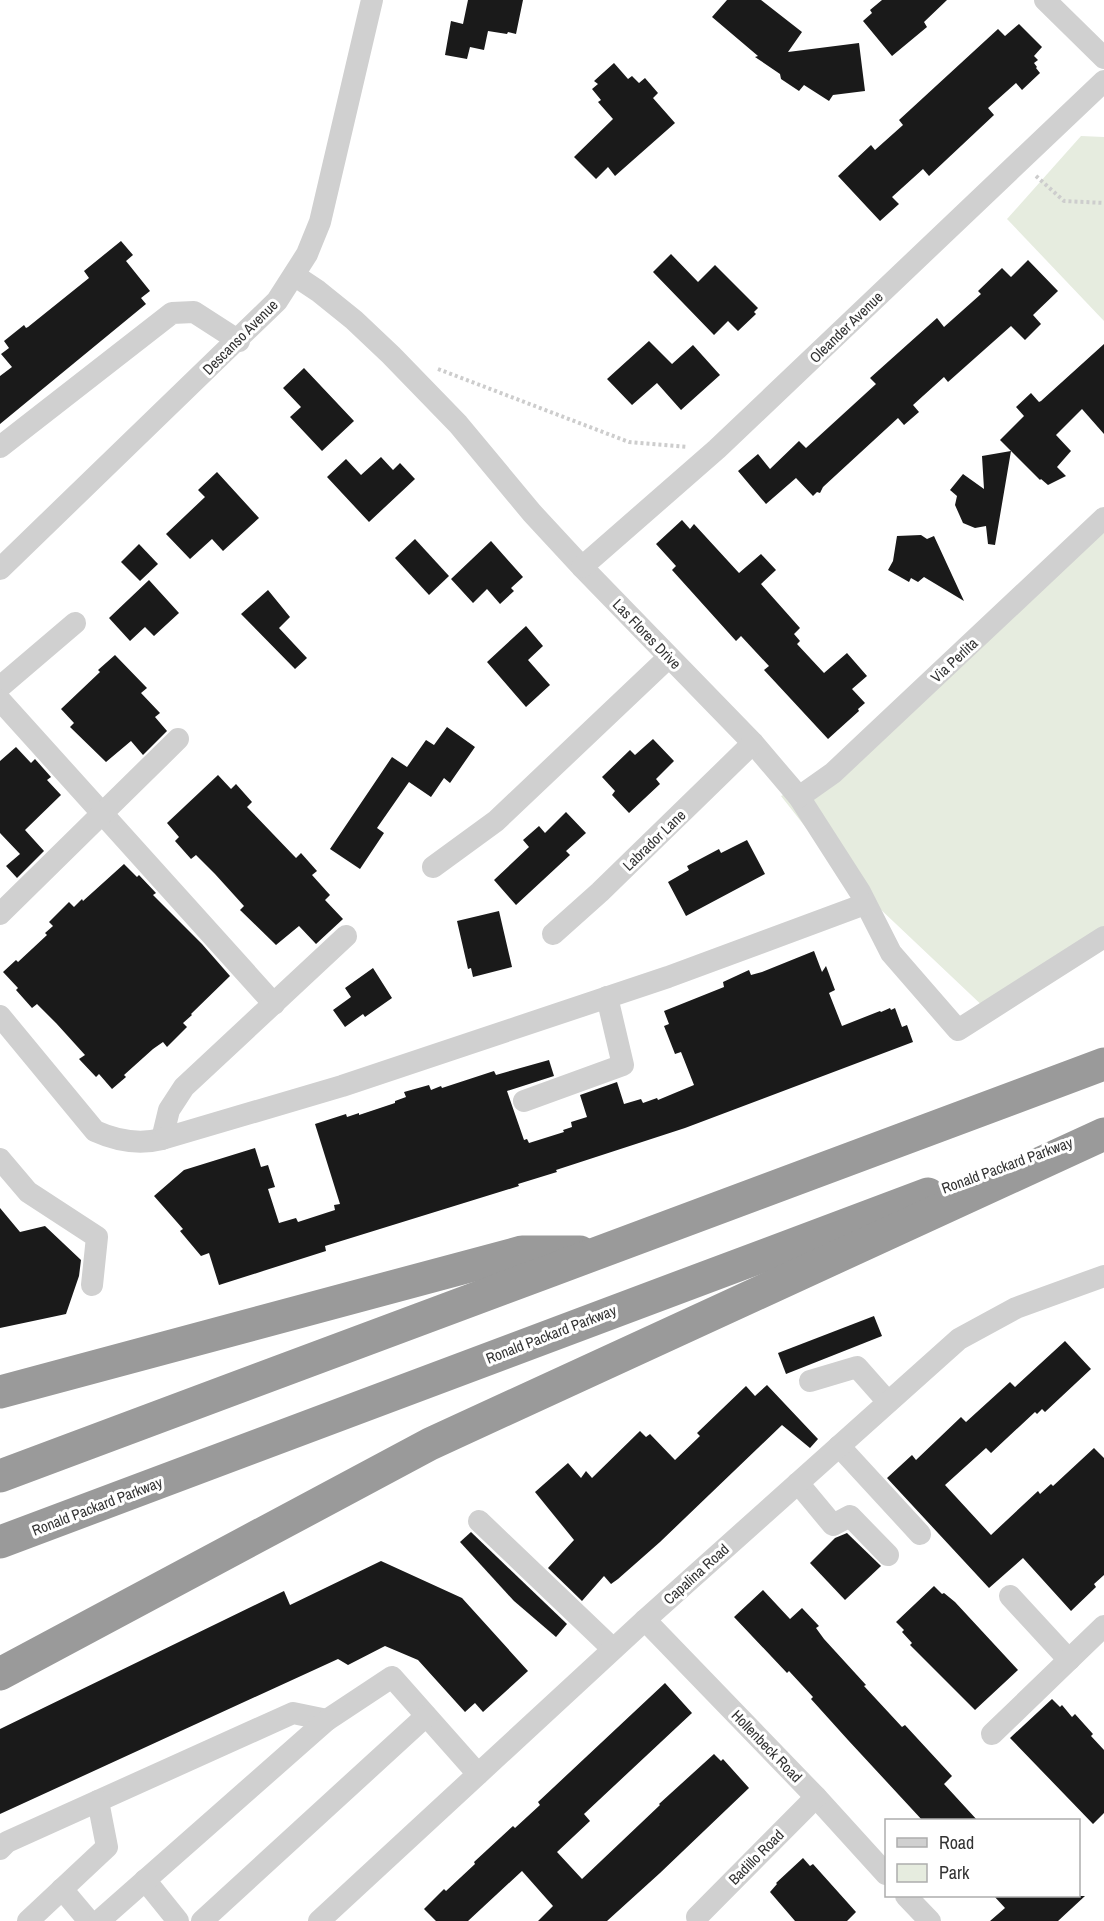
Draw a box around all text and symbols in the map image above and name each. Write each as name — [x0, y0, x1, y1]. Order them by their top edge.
street label: Oleander Avenue — [805, 286, 888, 368]
street label: Descanso Avenue — [198, 294, 283, 379]
street label: Las Flores Drive — [608, 594, 686, 674]
street label: Via Perlita — [926, 633, 982, 687]
street label: Labrador Lane — [618, 805, 690, 875]
street label: Ronald Packard Parkway — [939, 1131, 1076, 1198]
street label: Ronald Packard Parkway — [483, 1299, 620, 1369]
street label: Ronald Packard Parkway — [29, 1471, 166, 1541]
street label: Capalina Road — [658, 1539, 734, 1609]
street label: Hollenbeck Road — [727, 1705, 807, 1787]
legend — [885, 1819, 1080, 1897]
street label: Badillo Road — [724, 1825, 788, 1889]
text: Road — [939, 1830, 974, 1855]
text: Park — [939, 1860, 970, 1885]

